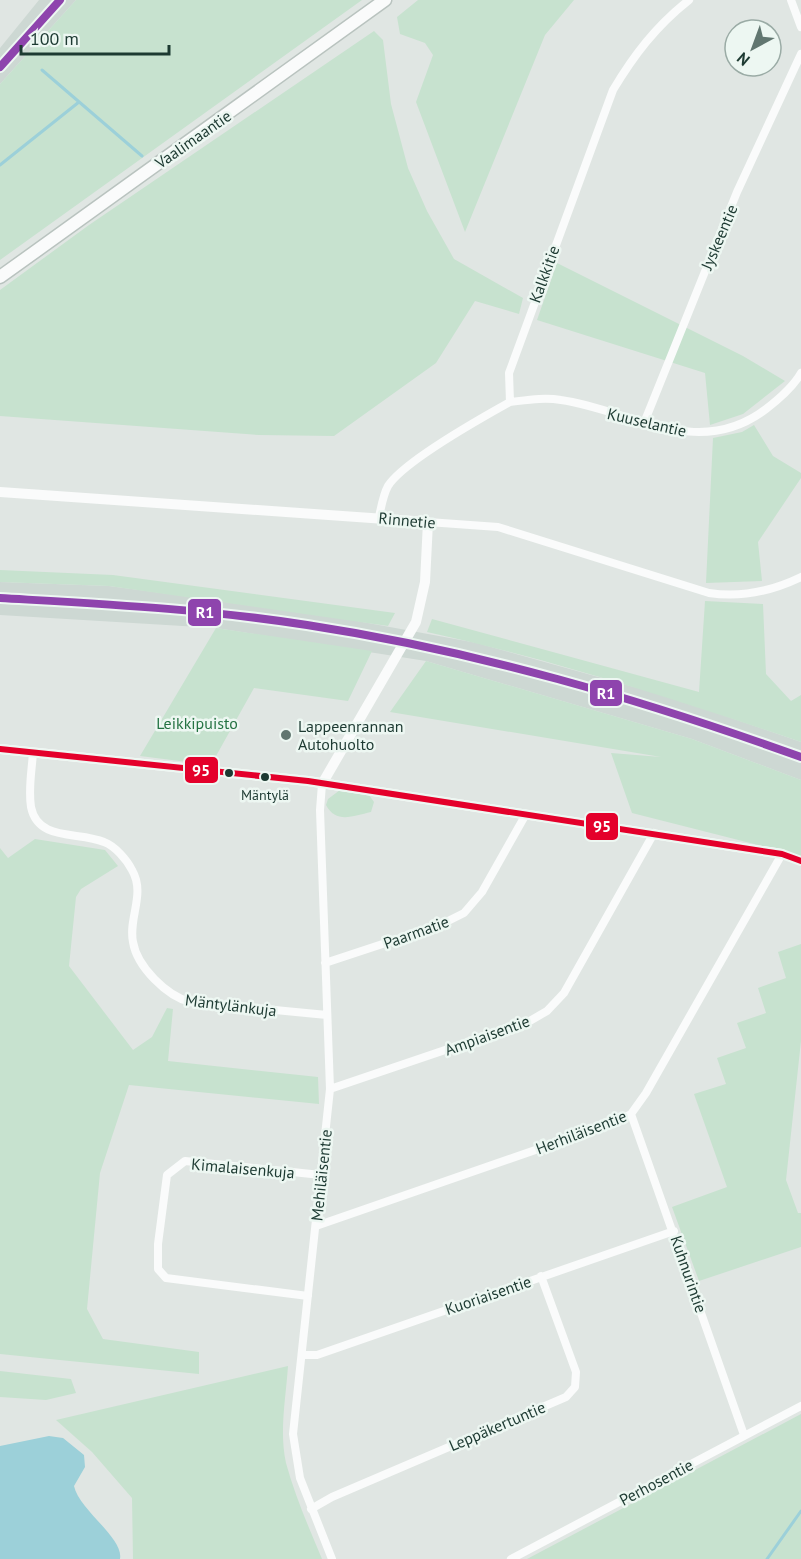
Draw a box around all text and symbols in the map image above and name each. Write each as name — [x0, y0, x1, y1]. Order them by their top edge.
scale bar — [21, 18, 170, 56]
north arrow — [723, 18, 783, 78]
text: 100 m — [30, 27, 79, 50]
text: N — [733, 48, 754, 70]
street label: Vaalimaantie — [150, 105, 235, 173]
street label: Jyskeentie — [696, 201, 742, 274]
street label: Kalkkitie — [524, 243, 564, 305]
street label: Kuuselantie — [605, 403, 689, 441]
street label: Rinnetie — [378, 508, 436, 532]
line badge: R1 — [187, 598, 222, 627]
text: R1 — [196, 602, 214, 622]
line badge: R1 — [589, 679, 623, 707]
text: R1 — [597, 683, 615, 703]
park label: Leikkipuisto — [156, 713, 238, 733]
place label: Lappeenrannan Autohuolto — [298, 716, 404, 754]
marker: Lappeenrannan Autohuolto — [279, 728, 293, 742]
line badge: 95 — [184, 756, 219, 784]
text: 95 — [192, 760, 210, 780]
unlabelled marker — [223, 767, 235, 779]
marker: Mäntylä — [259, 771, 271, 783]
place label: Mäntylä — [241, 786, 289, 804]
line badge: 95 — [585, 812, 619, 841]
text: 95 — [593, 816, 611, 836]
street label: Paarmatie — [380, 911, 452, 953]
street label: Mäntylänkuja — [184, 989, 278, 1021]
street label: Ampiaisentie — [442, 1010, 532, 1060]
street label: Herhiläisentie — [533, 1106, 629, 1158]
street label: Mehiläisentie — [306, 1128, 336, 1222]
street label: Kimalaisenkuja — [190, 1154, 296, 1182]
street label: Kuhnurintie — [666, 1233, 712, 1315]
street label: Kuoriaisentie — [442, 1271, 534, 1319]
street label: Leppäkertuntie — [446, 1397, 548, 1455]
street label: Perhosentie — [616, 1454, 696, 1510]

